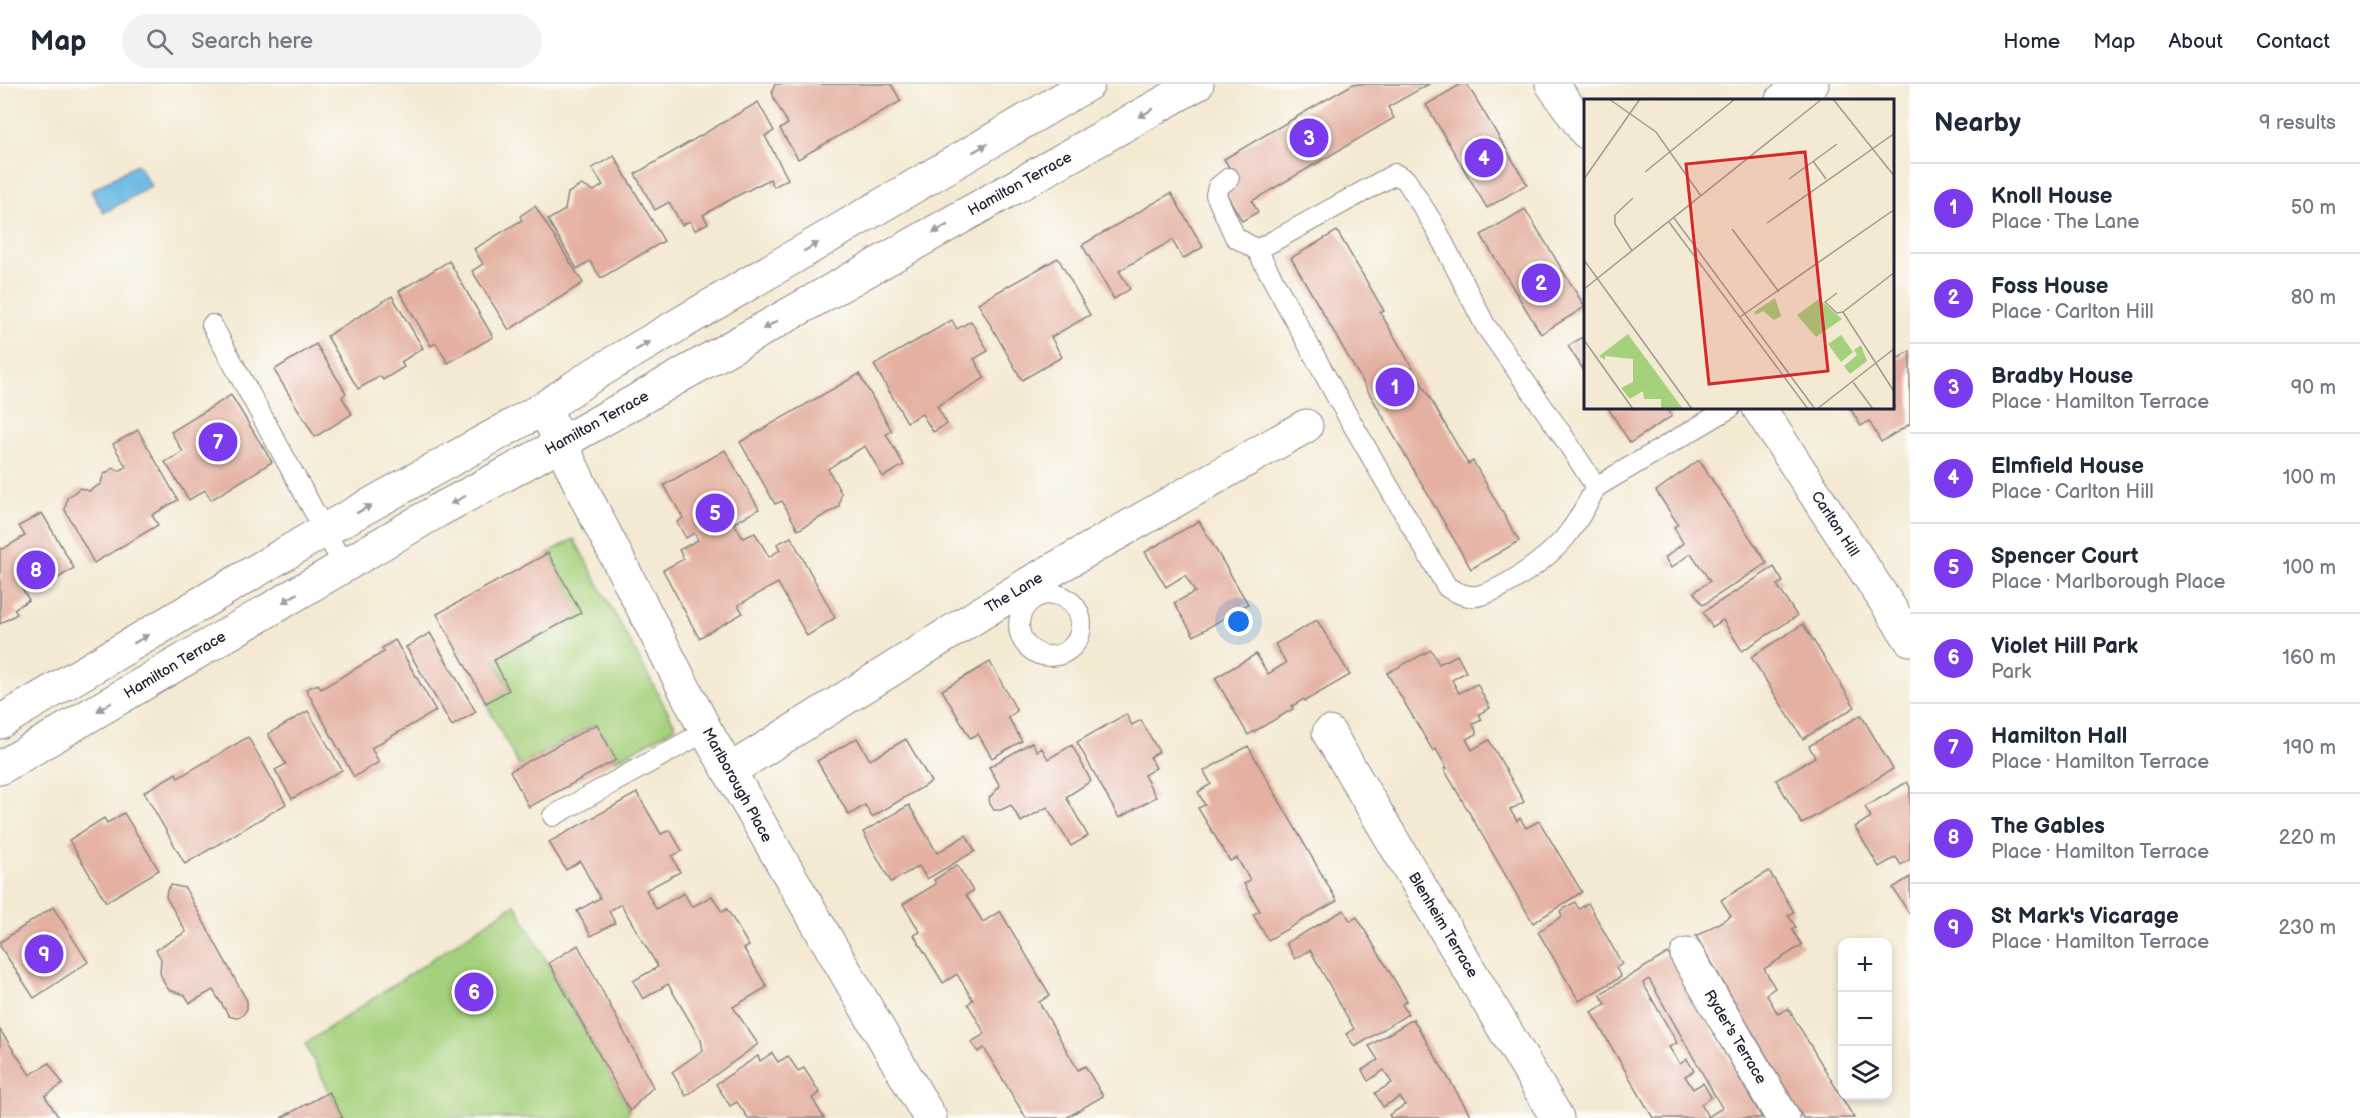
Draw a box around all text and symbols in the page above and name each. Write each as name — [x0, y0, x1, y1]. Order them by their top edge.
search box — [122, 14, 542, 68]
text: Map — [30, 25, 86, 58]
icon: search — [143, 25, 176, 58]
text: Search here — [191, 28, 313, 55]
text: Home — [2003, 29, 2060, 54]
text: Map — [2093, 29, 2135, 54]
text: About — [2168, 29, 2223, 54]
text: Contact — [2256, 29, 2330, 54]
inset map — [1584, 99, 1895, 410]
one-way arrow — [1138, 108, 1155, 118]
text: Nearby — [1934, 108, 2021, 139]
text: 9 results — [2259, 111, 2336, 135]
pin: 3 — [1290, 116, 1328, 160]
pin: 4 — [1464, 136, 1504, 181]
one-way arrow — [972, 143, 989, 153]
street label: Hamilton Terrace — [965, 148, 1075, 220]
text: Knoll House — [1991, 183, 2112, 210]
text: 1 — [1949, 196, 1958, 220]
text: 50 m — [2291, 196, 2336, 220]
text: Place · The Lane — [1991, 210, 2139, 234]
one-way arrow — [931, 224, 948, 234]
one-way arrow — [803, 242, 820, 252]
pin: 2 — [1522, 260, 1560, 306]
text: Foss House — [1991, 273, 2108, 300]
text: 2 — [1948, 286, 1959, 310]
text: 80 m — [2291, 286, 2336, 310]
text: Place · Carlton Hill — [1991, 300, 2154, 324]
one-way arrow — [761, 320, 778, 330]
one-way arrow — [635, 340, 651, 351]
text: Bradby House — [1991, 363, 2133, 390]
pin: 1 — [1376, 364, 1414, 410]
text: 3 — [1948, 376, 1959, 400]
text: 90 m — [2291, 376, 2336, 400]
street label: Hamilton Terrace — [542, 387, 652, 459]
text: Place · Hamilton Terrace — [1991, 390, 2209, 414]
pin: 7 — [198, 420, 238, 464]
text: Elmfield House — [1991, 453, 2144, 480]
text: 4 — [1948, 466, 1959, 490]
text: 100 m — [2283, 466, 2336, 490]
text: Place · Carlton Hill — [1991, 480, 2154, 504]
street label: Carlton Hill — [1807, 488, 1863, 560]
pin: 5 — [696, 490, 734, 536]
one-way arrow — [450, 495, 467, 505]
one-way arrow — [356, 504, 373, 514]
text: Spencer Court — [1991, 543, 2138, 570]
pin: 8 — [16, 548, 56, 592]
text: 5 — [1948, 556, 1959, 580]
text: 100 m — [2283, 556, 2336, 580]
street label: The Lane — [982, 568, 1046, 618]
text: Place · Marlborough Place — [1991, 570, 2225, 594]
one-way arrow — [282, 592, 298, 603]
your location — [1224, 607, 1253, 636]
street label: Hamilton Terrace — [121, 627, 230, 703]
one-way arrow — [133, 633, 149, 644]
text: Violet Hill Park — [1991, 633, 2138, 660]
text: 6 — [1947, 646, 1960, 670]
text: 160 m — [2282, 646, 2336, 670]
text: Park — [1991, 660, 2031, 684]
one-way arrow — [96, 702, 112, 713]
text: Hamilton Hall — [1991, 723, 2127, 750]
street label: Marlborough Place — [698, 724, 776, 846]
text: 7 — [1948, 736, 1959, 760]
text: 190 m — [2283, 736, 2336, 760]
text: Place · Hamilton Terrace — [1991, 750, 2209, 774]
text: The Gables — [1991, 813, 2105, 840]
text: 8 — [1947, 826, 1960, 850]
text: 220 m — [2279, 826, 2336, 850]
text: Place · Hamilton Terrace — [1991, 840, 2209, 864]
street label: Blenheim Terrace — [1404, 869, 1482, 981]
text: St Mark's Vicarage — [1991, 903, 2179, 930]
text: 9 — [1948, 916, 1959, 940]
text: 230 m — [2279, 916, 2336, 940]
text: Place · Hamilton Terrace — [1991, 930, 2209, 954]
pin: 9 — [24, 932, 63, 976]
map controls — [1838, 938, 1892, 1100]
button: + — [1838, 938, 1892, 992]
pin: 6 — [454, 970, 494, 1014]
street label: Ryder's Terrace — [1700, 987, 1771, 1087]
button: − — [1838, 992, 1892, 1046]
button: layers — [1838, 1046, 1892, 1100]

